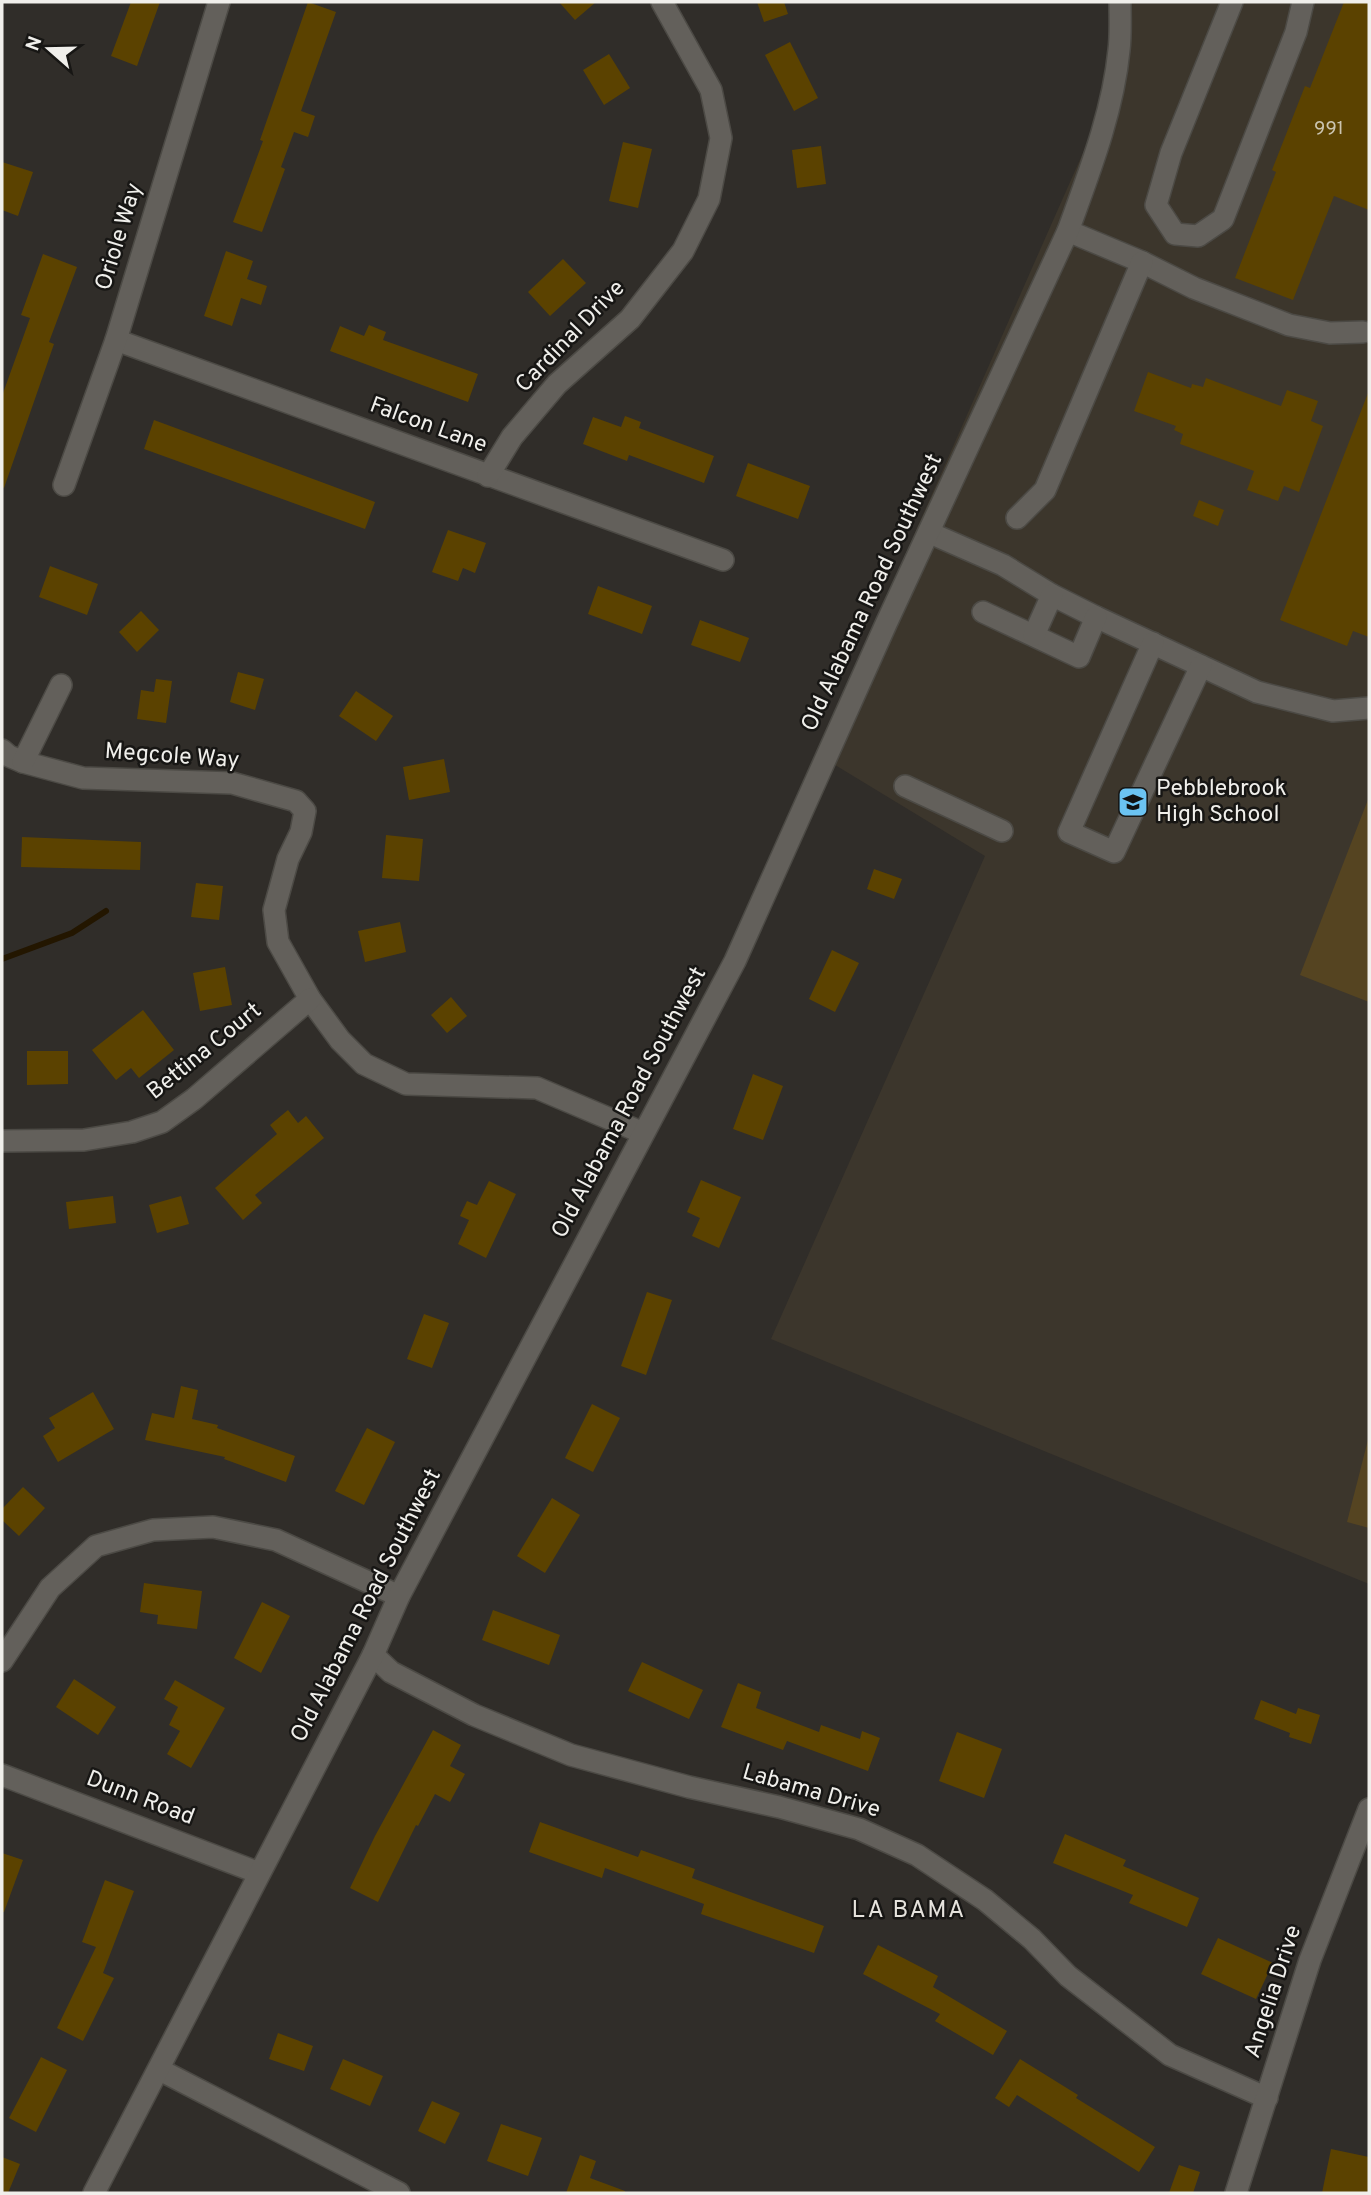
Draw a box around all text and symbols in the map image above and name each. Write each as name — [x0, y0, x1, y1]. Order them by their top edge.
north arrow — [14, 14, 84, 84]
text: N — [21, 33, 49, 54]
house number: 991 — [1314, 117, 1344, 141]
street label: Oriole Way — [90, 180, 150, 294]
street label: Cardinal Drive — [510, 275, 632, 399]
street label: Falcon Lane — [365, 391, 491, 461]
street label: Old Alabama Road Southwest — [796, 450, 950, 736]
street label: Megcole Way — [104, 738, 240, 776]
place label: Pebblebrook High School — [1156, 775, 1287, 830]
school or university icon: Pebblebrook High School — [1116, 785, 1150, 819]
street label: Old Alabama Road Southwest — [546, 962, 714, 1244]
street label: Bettina Court — [142, 997, 268, 1107]
street label: Old Alabama Road Southwest — [285, 1464, 449, 1748]
street label: Labama Drive — [739, 1758, 883, 1826]
street label: Dunn Road — [82, 1765, 198, 1833]
district label: LA BAMA — [852, 1896, 966, 1926]
street label: Angelia Drive — [1239, 1922, 1309, 2062]

